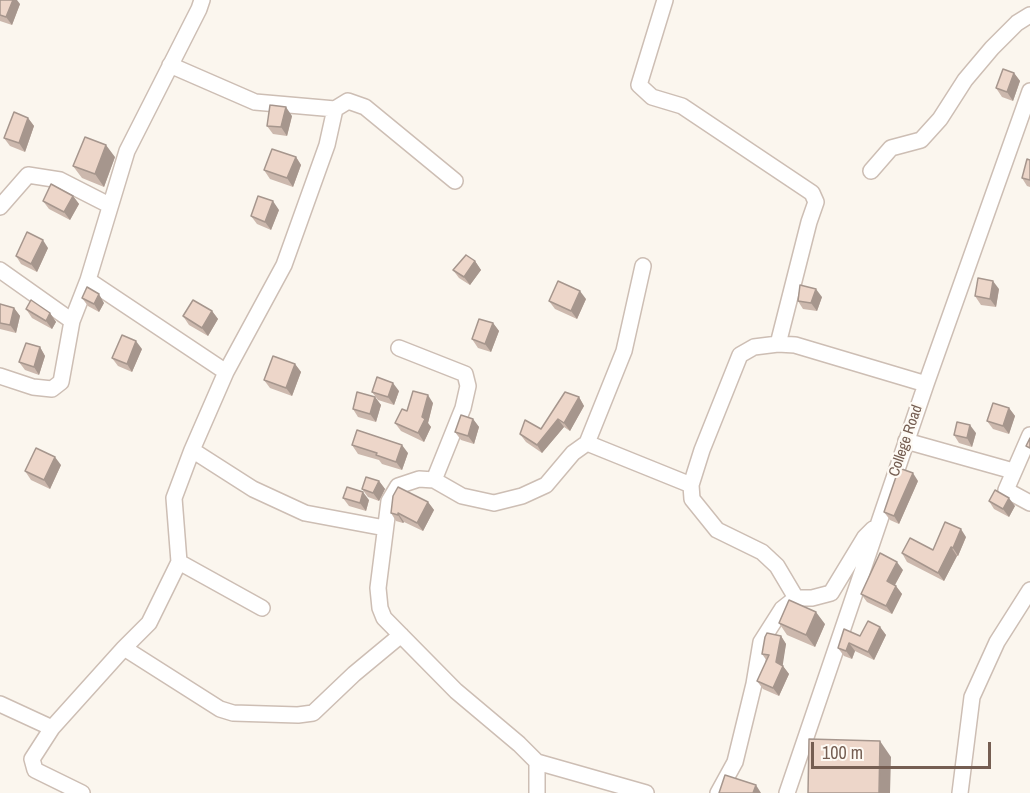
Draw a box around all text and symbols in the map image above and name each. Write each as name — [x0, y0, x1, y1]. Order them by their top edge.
street label: College Road — [885, 403, 927, 479]
scale bar — [814, 730, 994, 768]
text: 100 m — [822, 740, 863, 765]

